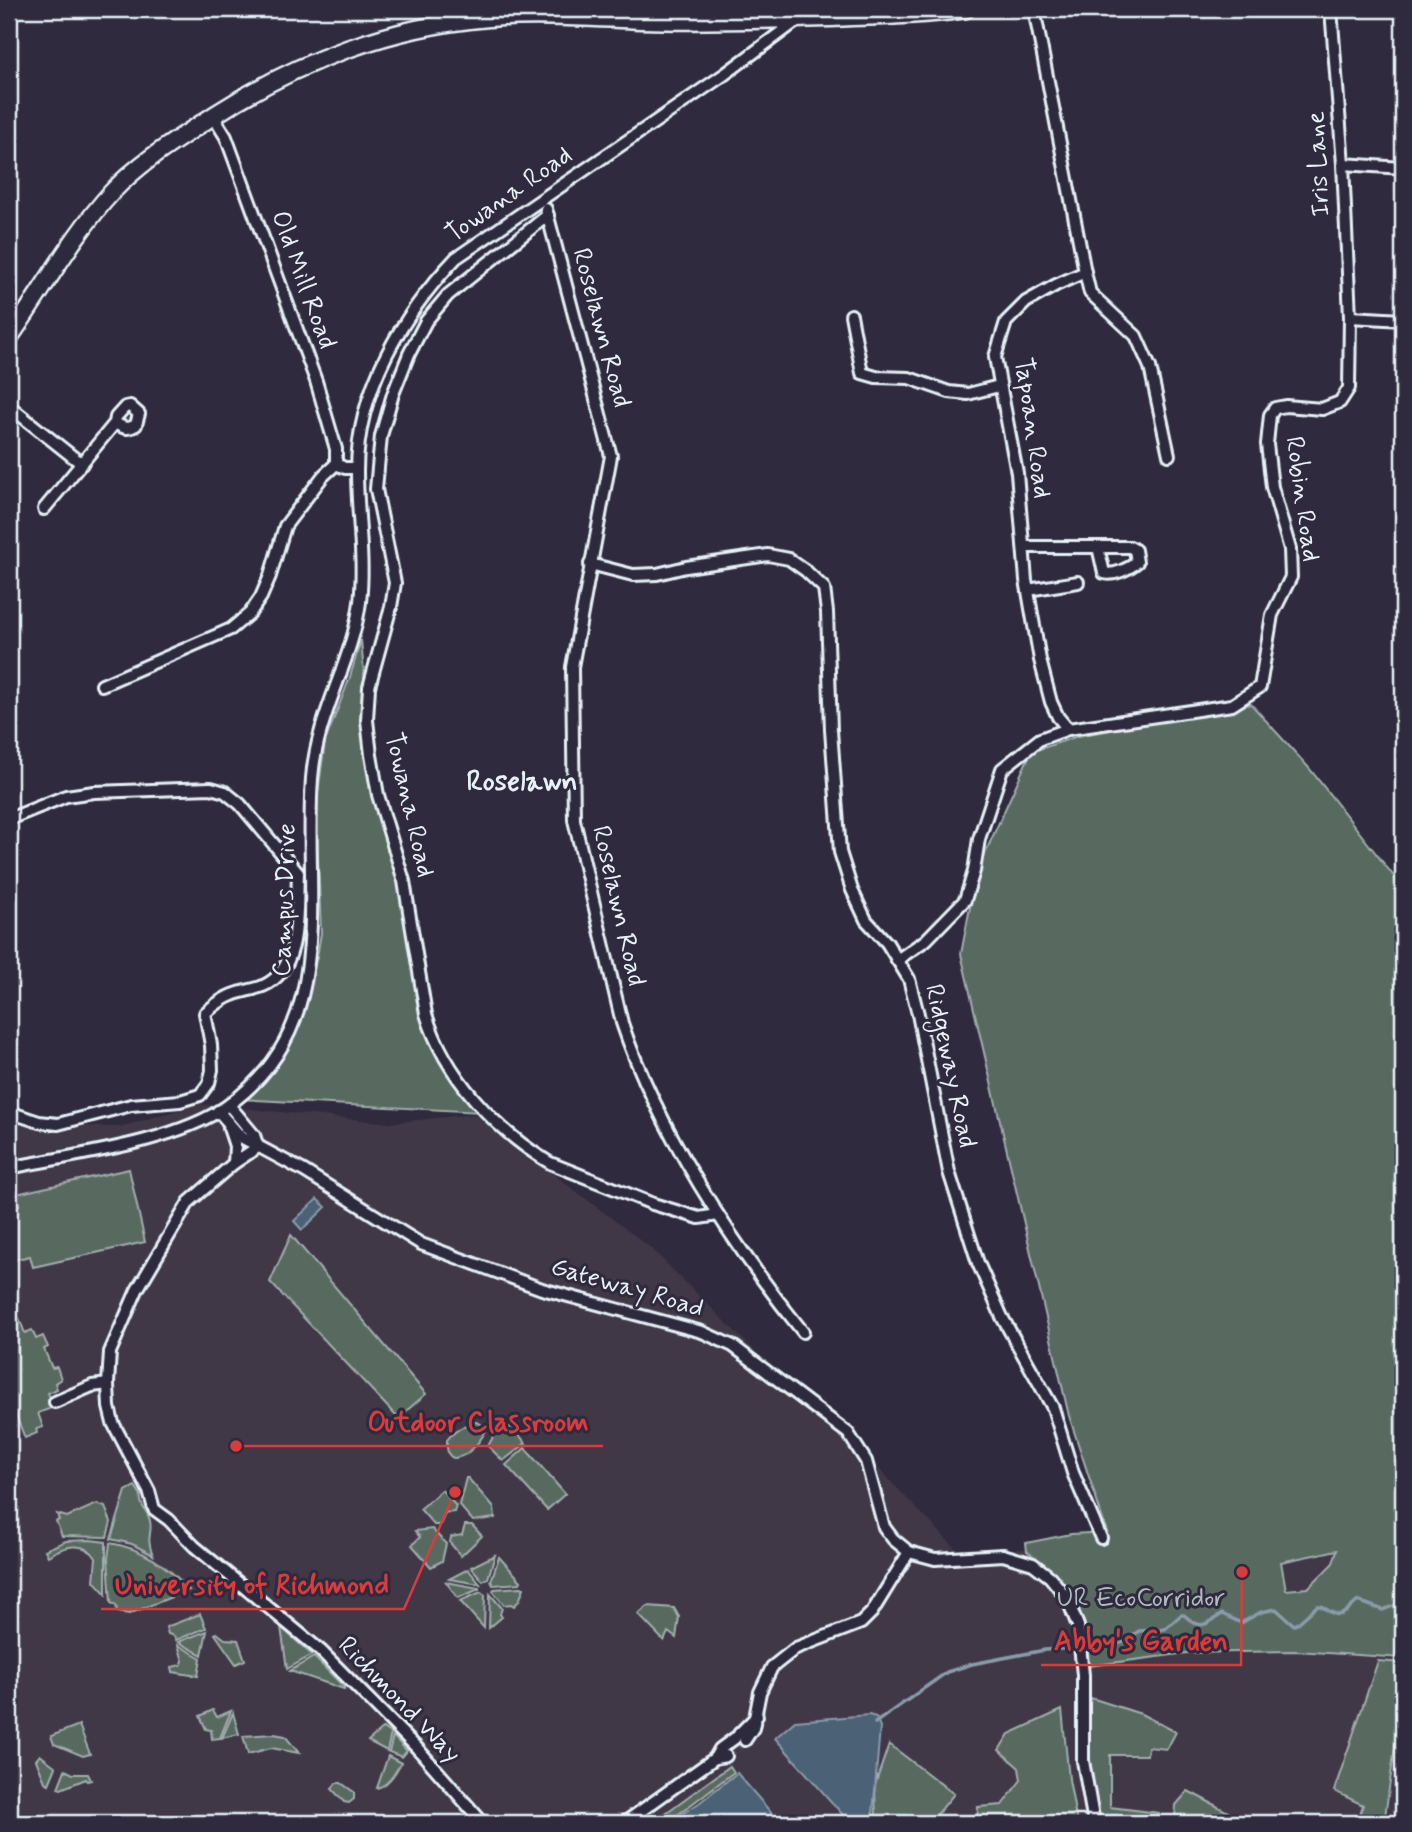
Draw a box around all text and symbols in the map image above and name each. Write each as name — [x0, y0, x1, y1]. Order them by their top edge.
street label: Iris Lane — [1299, 110, 1339, 218]
street label: Towana Road — [439, 139, 579, 251]
street label: Old Mill Road — [262, 206, 344, 354]
street label: Roselawn Road — [563, 245, 639, 411]
street label: Tapoan Road — [1005, 356, 1059, 500]
street label: Robin Road — [1276, 434, 1328, 564]
street label: Towana Road — [376, 729, 442, 881]
district label: Roselawn — [467, 764, 577, 801]
street label: Roselawn Road — [583, 822, 653, 990]
street label: Campus Drive — [265, 823, 305, 977]
street label: Ridgeway Road — [914, 981, 984, 1152]
street label: Gateway Road — [547, 1250, 707, 1326]
callout: Outdoor Classroom — [354, 1397, 603, 1446]
text: Outdoor Classroom — [368, 1405, 588, 1442]
callout: University of Richmond — [101, 1560, 404, 1609]
text: University of Richmond — [115, 1568, 389, 1605]
park label: UR EcoCorridor — [1057, 1582, 1225, 1616]
callout: Abby's Garden — [1041, 1616, 1241, 1665]
text: Abby's Garden — [1054, 1624, 1228, 1661]
street label: Richmond Way — [330, 1629, 468, 1771]

